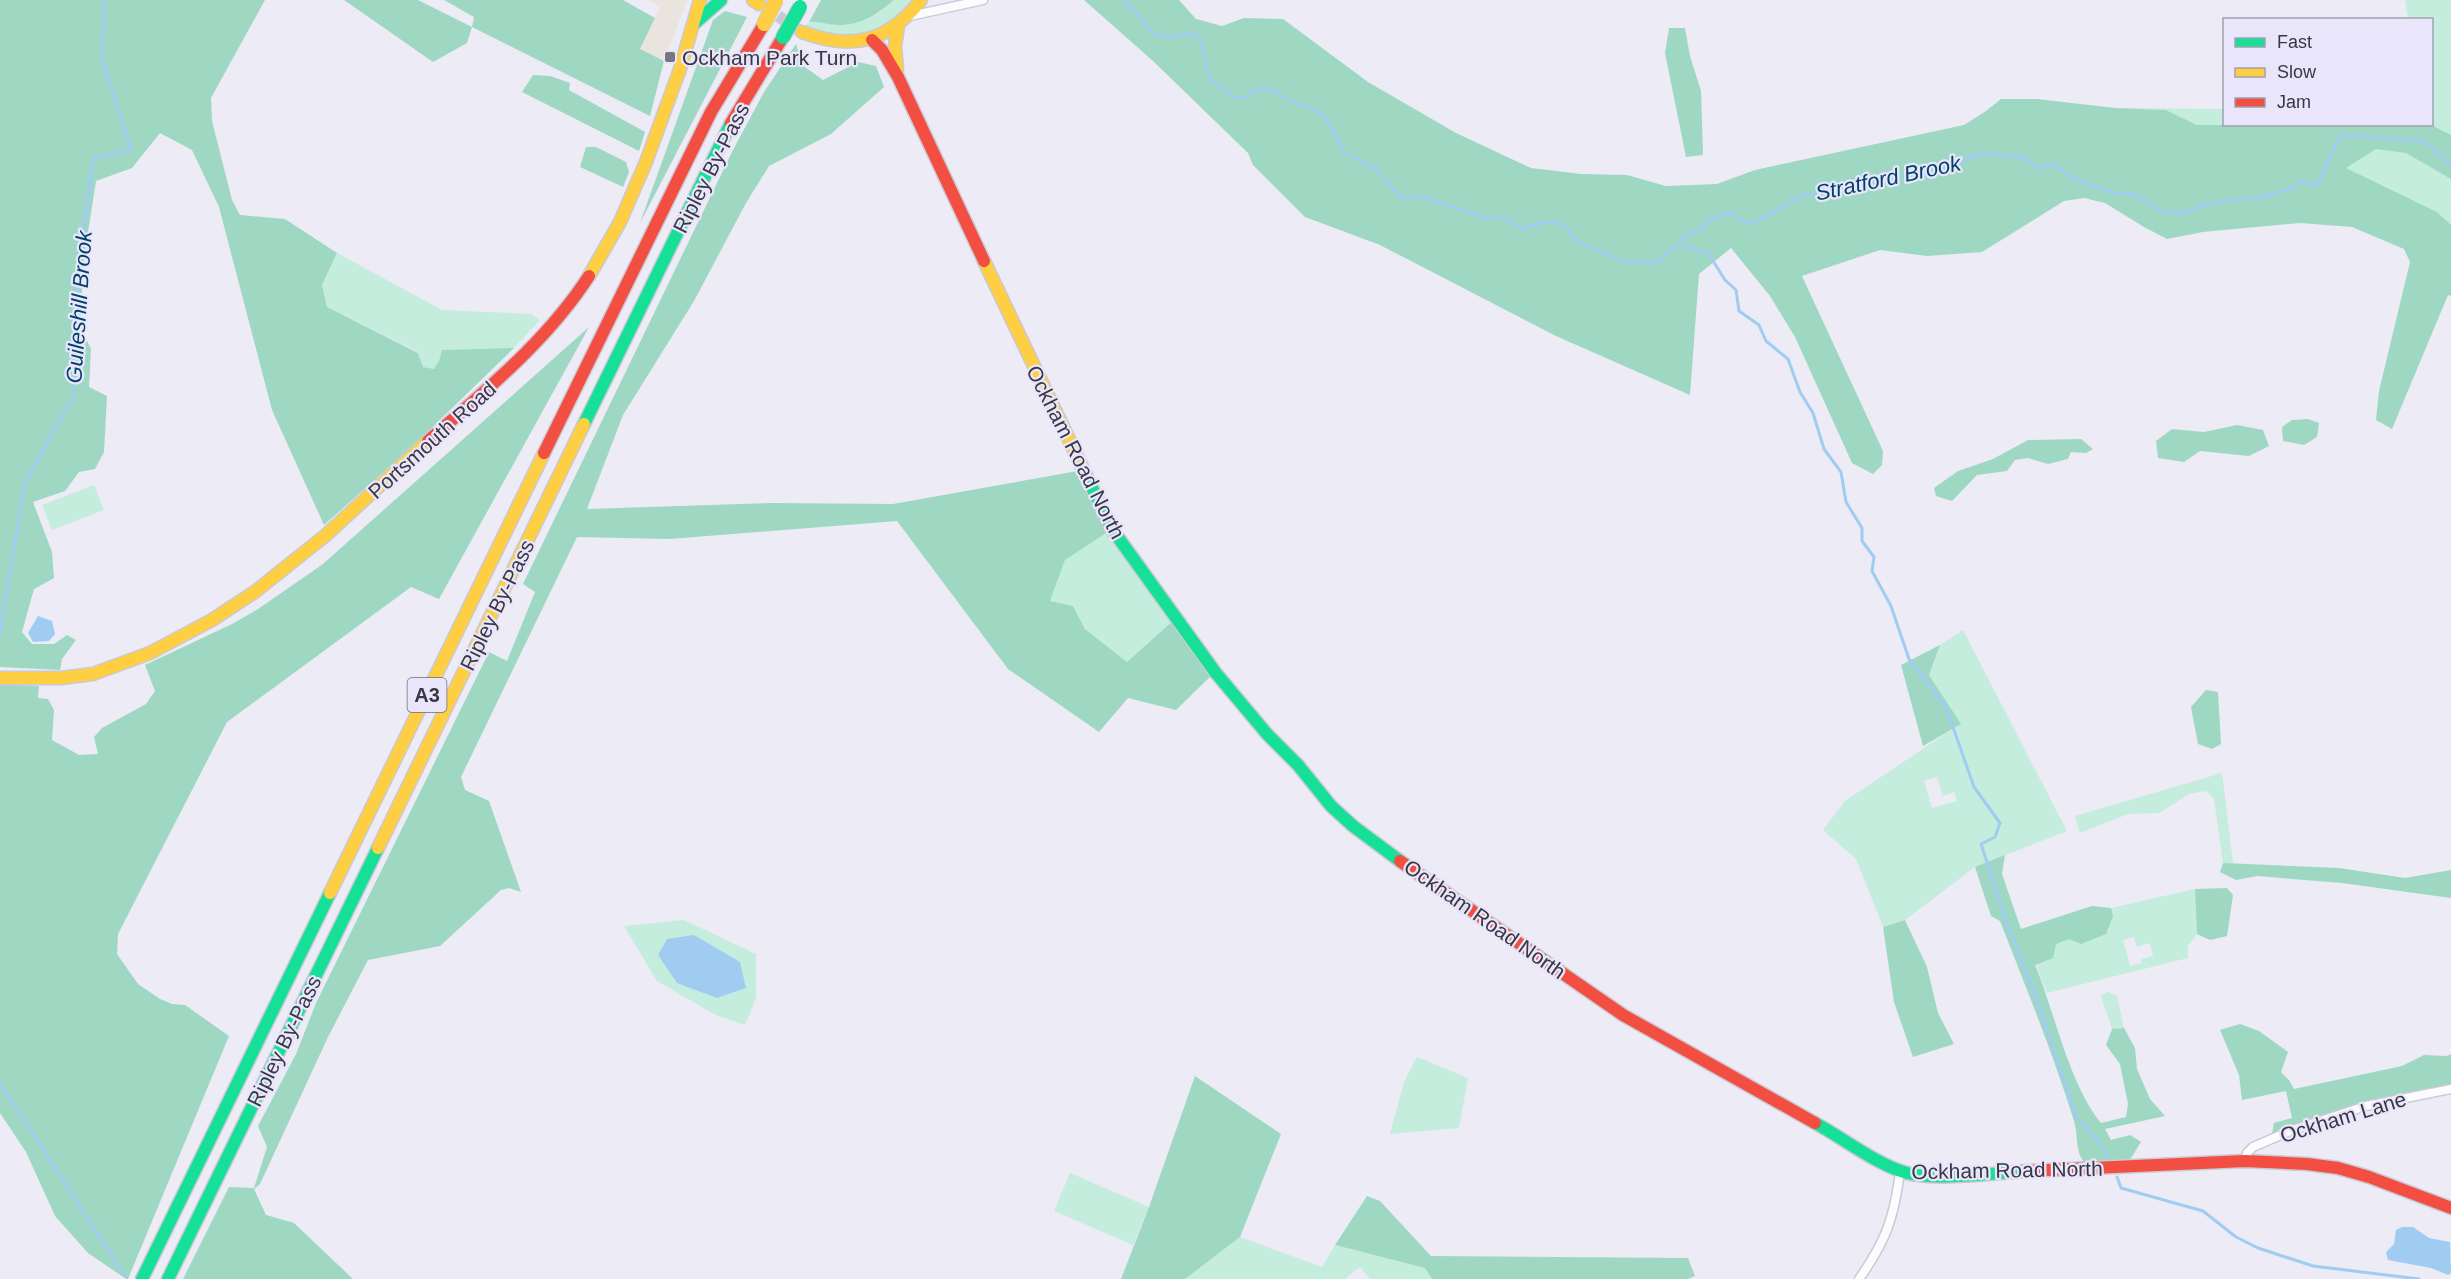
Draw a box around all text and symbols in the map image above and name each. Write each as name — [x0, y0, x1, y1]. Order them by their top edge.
legend — [2223, 18, 2433, 126]
text: Fast — [2277, 32, 2312, 52]
place label: Ockham Park Turn — [682, 46, 857, 69]
marker: Ockham Park Turn — [663, 50, 677, 64]
text: Slow — [2277, 62, 2317, 82]
text: Jam — [2277, 92, 2311, 112]
street label: Ripley By-Pass — [668, 99, 754, 237]
water label: Stratford Brook — [1813, 150, 1964, 206]
water label: Guileshill Brook — [61, 229, 97, 384]
street label: Ockham Road North — [1022, 362, 1130, 542]
street label: Portsmouth Road — [364, 377, 500, 503]
street label: Ripley By-Pass — [455, 536, 539, 674]
road number: A3 — [408, 678, 446, 712]
street label: Ockham Road North — [1400, 855, 1570, 983]
street label: Ripley By-Pass — [242, 972, 326, 1110]
street label: Ockham Lane — [2277, 1087, 2409, 1147]
street label: Ockham Road North — [1911, 1157, 2103, 1183]

